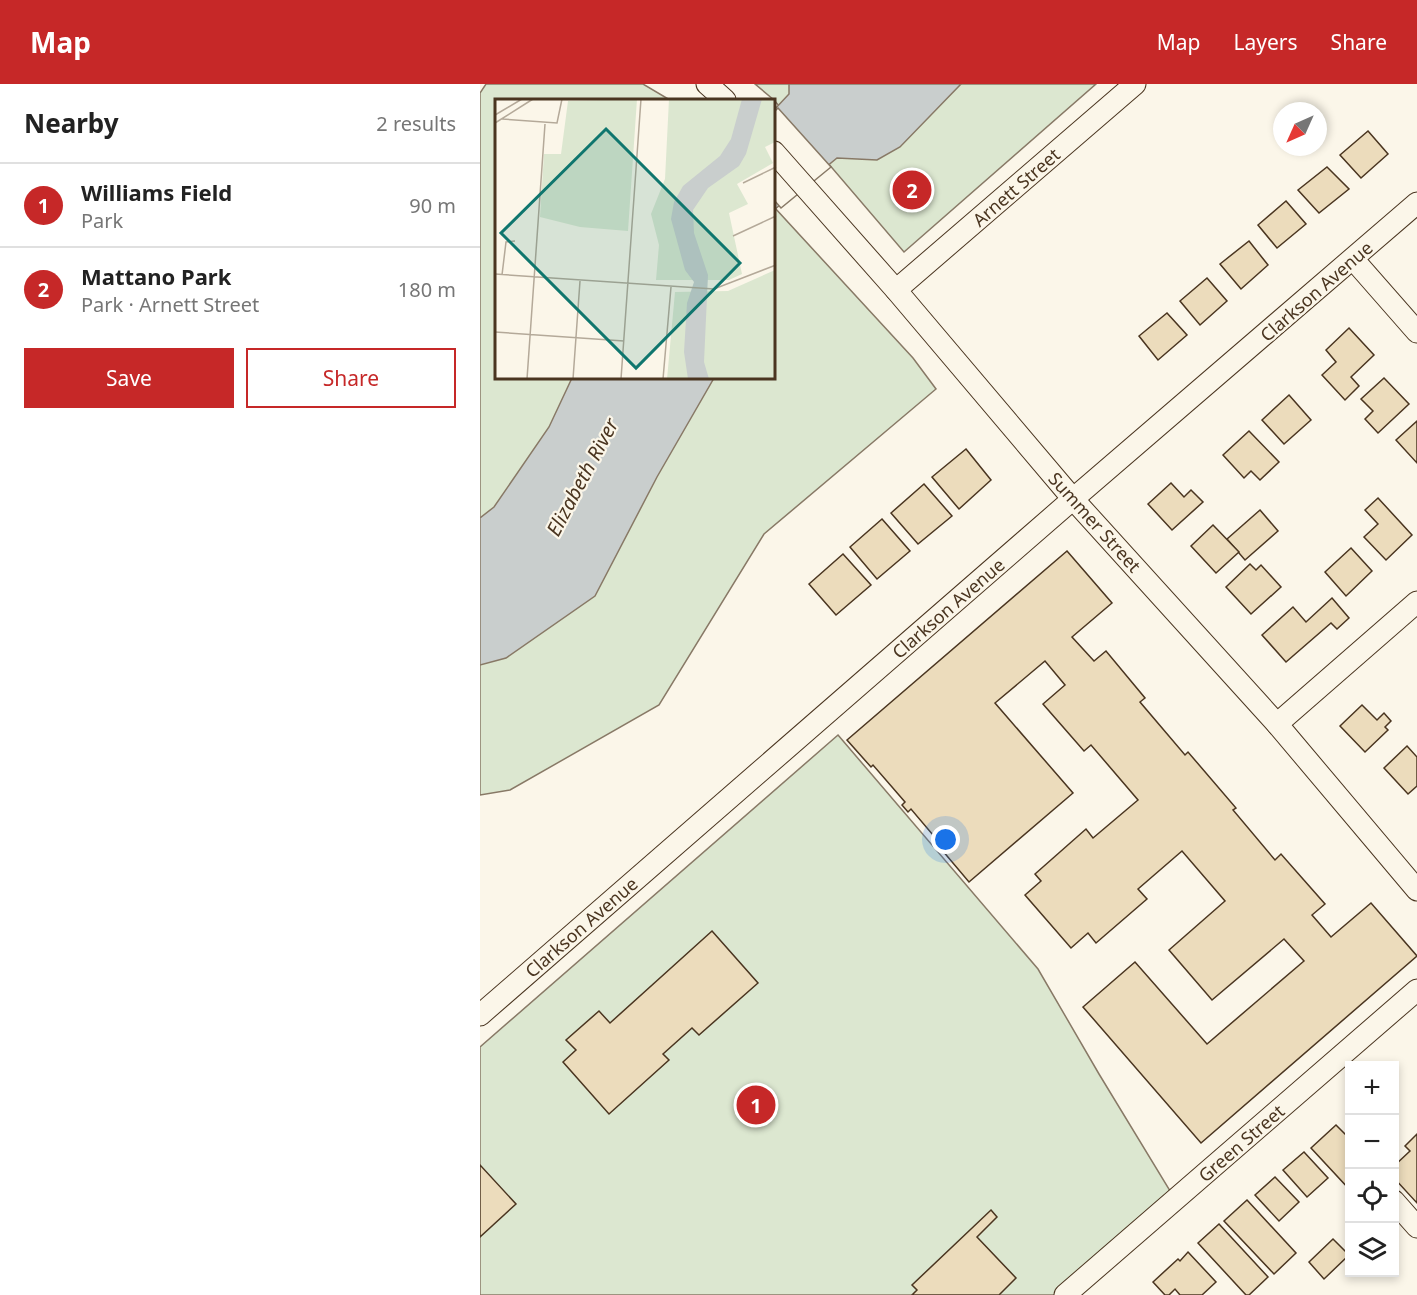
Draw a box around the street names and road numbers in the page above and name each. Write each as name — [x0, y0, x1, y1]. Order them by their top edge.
street label: Arnett Street — [967, 142, 1065, 232]
street label: Clarkson Avenue — [1255, 235, 1377, 347]
street label: Summer Street — [1044, 467, 1147, 578]
street label: Clarkson Avenue — [887, 552, 1009, 664]
street label: Clarkson Avenue — [520, 871, 642, 983]
street label: Green Street — [1193, 1099, 1289, 1187]

